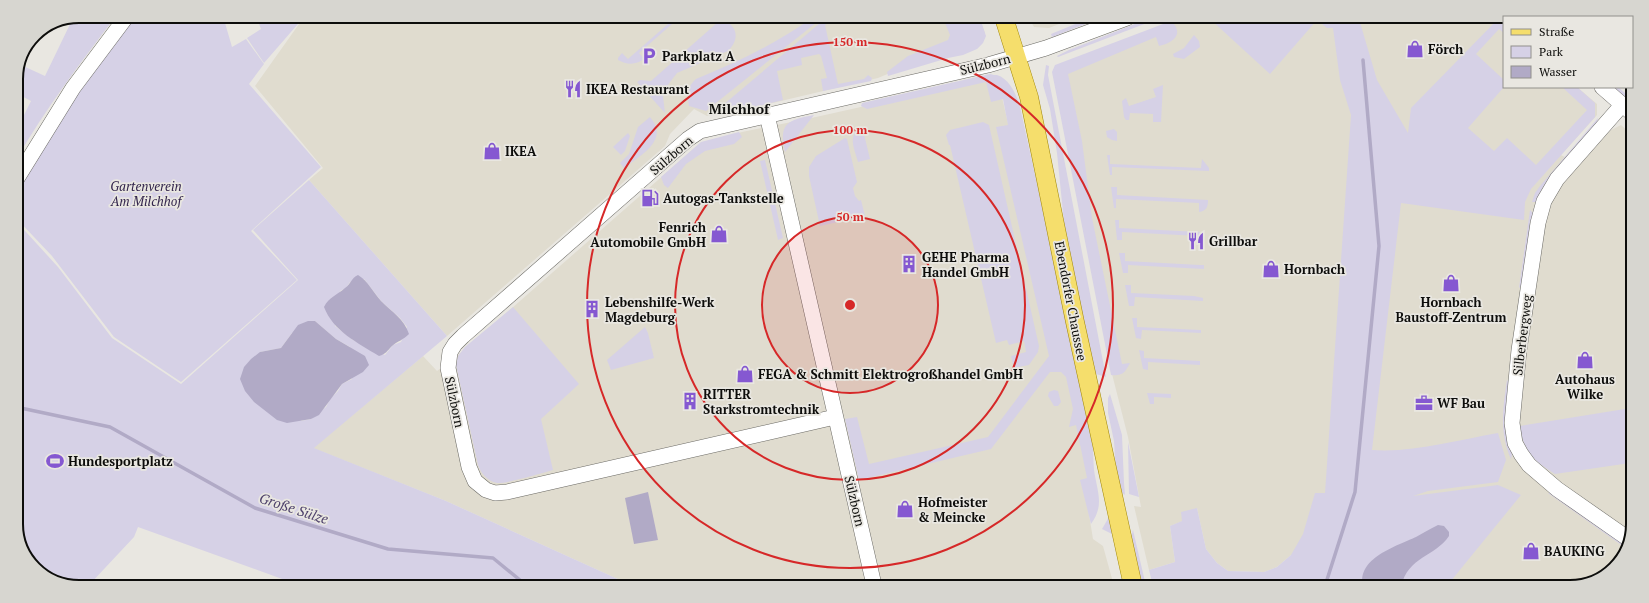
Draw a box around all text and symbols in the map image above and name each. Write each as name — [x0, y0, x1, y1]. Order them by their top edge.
legend — [1503, 16, 1633, 88]
text: Straße — [1539, 24, 1574, 39]
text: 150 m — [833, 34, 867, 49]
shop icon: Förch — [1405, 39, 1425, 59]
place label: Förch — [1428, 40, 1464, 58]
text: Park — [1539, 44, 1564, 59]
parking icon: Parkplatz A — [639, 46, 659, 66]
place label: Parkplatz A — [662, 47, 735, 65]
street label: Sülzborn — [958, 49, 1013, 79]
text: Wasser — [1539, 64, 1577, 79]
restaurant icon: IKEA Restaurant — [563, 79, 583, 99]
place label: IKEA Restaurant — [586, 80, 690, 98]
district label: Milchhof — [709, 99, 771, 118]
text: 100 m — [833, 122, 867, 137]
street label: Sülzborn — [646, 131, 697, 179]
shop icon: IKEA — [482, 141, 502, 161]
place label: IKEA — [505, 142, 537, 160]
park label: Gartenverein Am Milchhof — [110, 177, 183, 210]
fuel station icon: Autogas-Tankstelle — [640, 188, 660, 208]
place label: Autogas-Tankstelle — [663, 189, 784, 207]
text: 50 m — [836, 209, 864, 224]
place label: Fenrich Automobile GmbH — [590, 218, 707, 251]
shop icon: Fenrich Automobile GmbH — [709, 224, 729, 244]
restaurant icon: Grillbar — [1186, 231, 1206, 251]
place label: Grillbar — [1209, 232, 1258, 250]
street label: Ebendorfer Chaussee — [1051, 240, 1091, 362]
place label: GEHE Pharma Handel GmbH — [922, 248, 1010, 281]
building icon: GEHE Pharma Handel GmbH — [899, 254, 919, 274]
shop icon: Hornbach — [1261, 259, 1281, 279]
place label: Hornbach — [1284, 260, 1346, 278]
shop icon: Hornbach Baustoff-Zentrum — [1441, 273, 1461, 293]
place label: Lebenshilfe-Werk Magdeburg — [605, 293, 715, 326]
place label: Hornbach Baustoff-Zentrum — [1396, 293, 1506, 326]
street label: Silberbergweg — [1508, 293, 1536, 377]
centre of rings — [843, 298, 857, 312]
building icon: Lebenshilfe-Werk Magdeburg — [582, 299, 602, 319]
shop icon: Autohaus Wilke — [1575, 350, 1595, 370]
shop icon: FEGA & Schmitt Elektrogroßhandel GmbH — [735, 364, 755, 384]
place label: FEGA & Schmitt Elektrogroßhandel GmbH — [758, 365, 1023, 383]
place label: Autohaus Wilke — [1555, 370, 1615, 403]
street label: Sülzborn — [441, 375, 469, 429]
place label: RITTER Starkstromtechnik — [703, 385, 820, 418]
building icon: RITTER Starkstromtechnik — [680, 391, 700, 411]
office icon: WF Bau — [1414, 393, 1434, 413]
place label: WF Bau — [1437, 394, 1485, 412]
sports icon: Hundesportplatz — [45, 451, 65, 471]
place label: Hundesportplatz — [68, 452, 173, 470]
street label: Sülzborn — [840, 474, 870, 528]
water label: Große Sülze — [257, 488, 332, 528]
place label: Hofmeister & Meincke — [918, 493, 988, 526]
shop icon: Hofmeister & Meincke — [895, 499, 915, 519]
shop icon: BAUKING — [1521, 541, 1541, 561]
place label: BAUKING — [1544, 542, 1605, 560]

